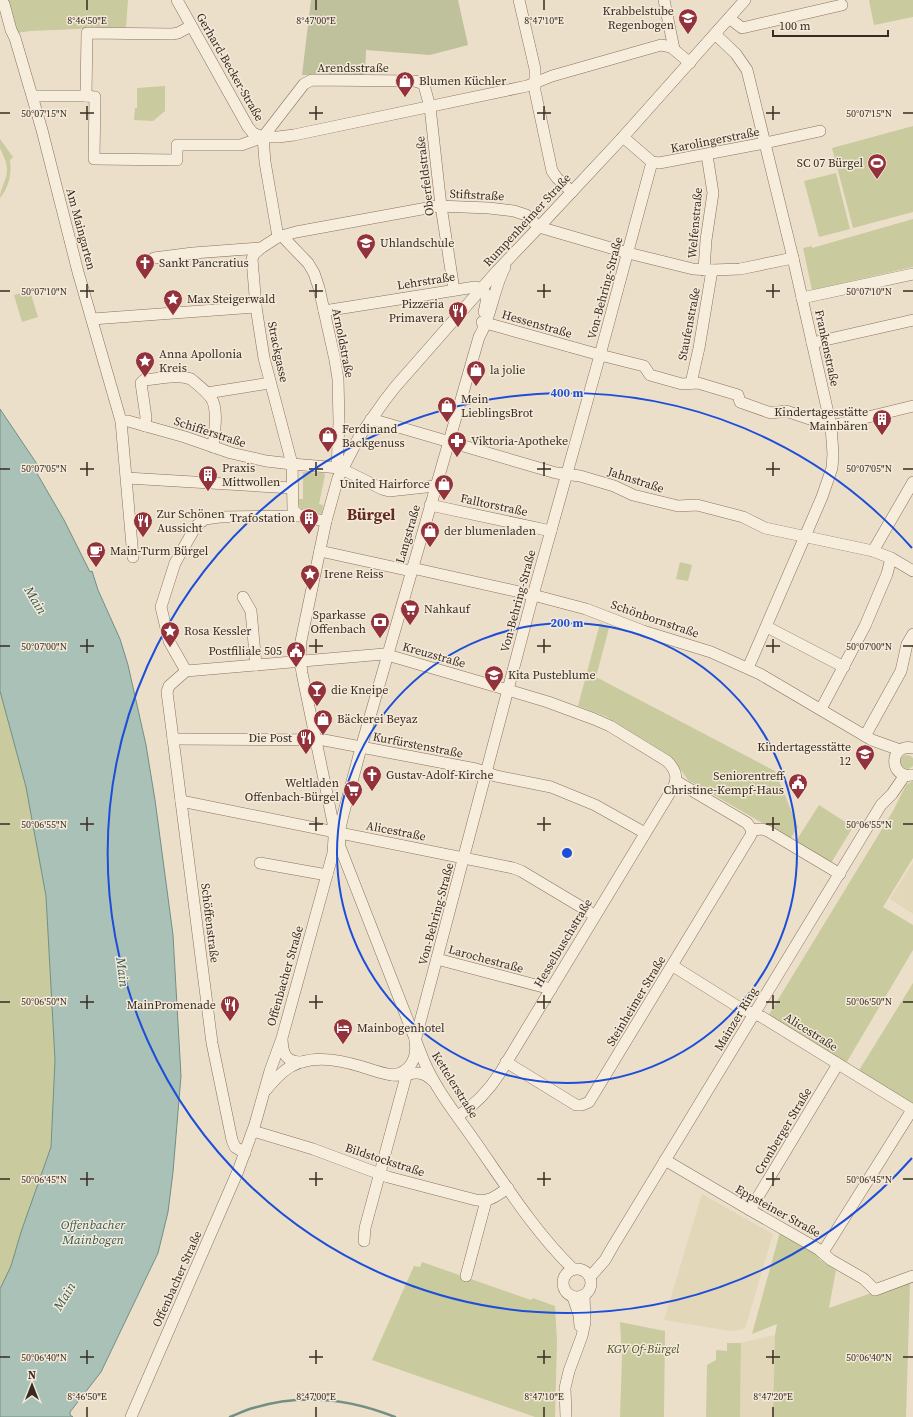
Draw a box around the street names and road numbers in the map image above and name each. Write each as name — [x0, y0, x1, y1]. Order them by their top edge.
street label: Gerhard-Becker-Straße — [192, 10, 268, 124]
street label: Arendsstraße — [317, 60, 389, 76]
street label: Karolingerstraße — [669, 124, 761, 156]
street label: Oberfeldstraße — [412, 135, 438, 217]
street label: Rumpenheimer Straße — [480, 170, 574, 270]
street label: Am Maingarten — [62, 186, 100, 272]
street label: Stiftstraße — [449, 186, 505, 204]
street label: Welfenstraße — [684, 187, 706, 259]
street label: Von-Behring-Straße — [584, 235, 626, 341]
street label: Lehrstraße — [396, 269, 456, 293]
street label: Staufenstraße — [674, 286, 704, 362]
street label: Hessenstraße — [500, 306, 574, 342]
street label: Arnoldstraße — [328, 307, 358, 379]
street label: Frankenstraße — [811, 308, 843, 388]
street label: Strackgasse — [264, 320, 292, 384]
street label: Schifferstraße — [172, 413, 248, 451]
street label: Jahnstraße — [605, 463, 666, 497]
street label: Falltorstraße — [459, 490, 529, 520]
street label: Langstraße — [392, 503, 424, 565]
street label: Von-Behring-Straße — [497, 548, 539, 654]
street label: Schönbornstraße — [609, 596, 701, 642]
street label: Kreuzstraße — [401, 638, 467, 672]
street label: Kurfürstenstraße — [371, 728, 465, 762]
street label: Alicestraße — [365, 817, 427, 845]
street label: Von-Behring-Straße — [415, 861, 457, 967]
street label: Schöffenstraße — [197, 882, 223, 964]
street label: Hesselbuschstraße — [530, 896, 596, 990]
street label: Offenbacher Straße — [263, 924, 307, 1028]
street label: Larochestraße — [447, 941, 525, 977]
street label: Steinheimer Straße — [603, 953, 669, 1049]
street label: Mainzer Ring — [711, 984, 761, 1054]
street label: Alicestraße — [781, 1009, 841, 1055]
street label: Kettelerstraße — [428, 1049, 482, 1121]
street label: Cronberger Straße — [751, 1085, 815, 1177]
street label: Bildstockstraße — [343, 1140, 427, 1180]
street label: Eppsteiner Straße — [733, 1181, 823, 1241]
street label: Offenbacher Straße — [149, 1228, 205, 1330]

